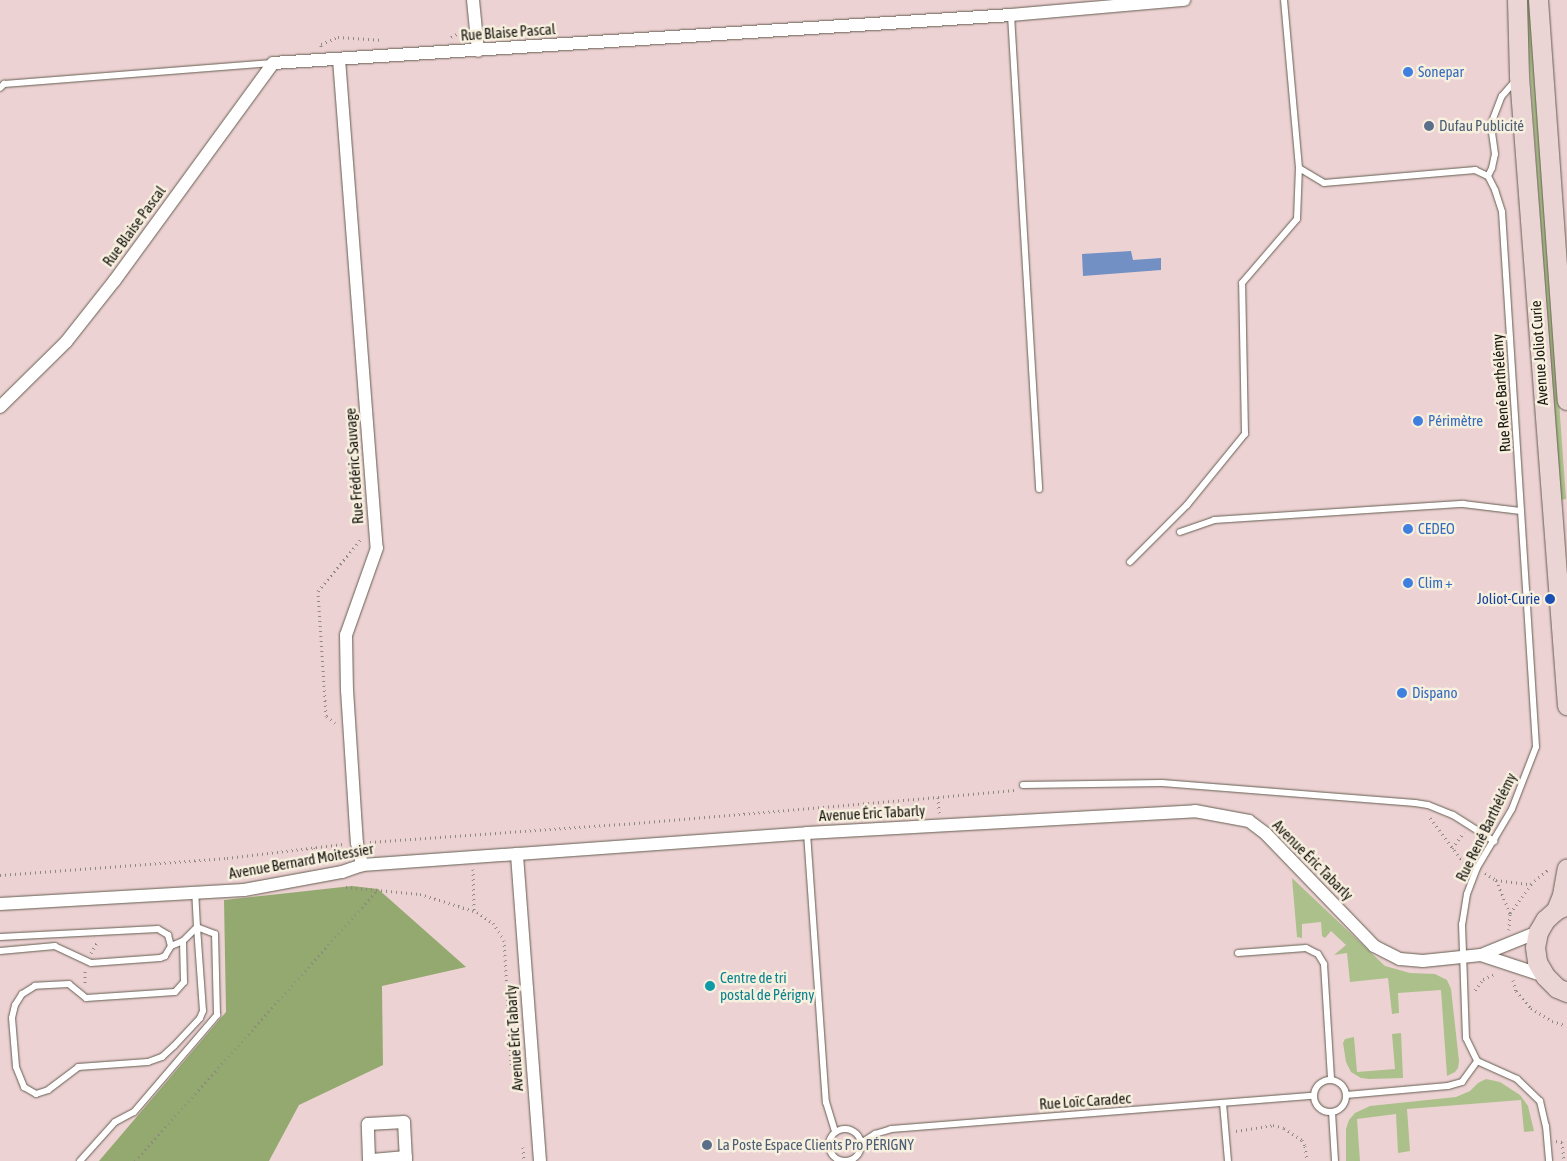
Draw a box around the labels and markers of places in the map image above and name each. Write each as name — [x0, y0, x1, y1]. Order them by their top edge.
place label: Sonepar — [1418, 63, 1464, 81]
marker: Sonepar — [1402, 66, 1414, 78]
place label: Dufau Publicité — [1439, 117, 1524, 135]
marker: Dufau Publicité — [1423, 120, 1435, 132]
place label: Périmètre — [1428, 412, 1483, 430]
marker: Périmètre — [1412, 415, 1424, 427]
place label: CEDEO — [1418, 520, 1455, 538]
marker: CEDEO — [1402, 523, 1414, 535]
place label: Clim + — [1418, 574, 1453, 592]
marker: Clim + — [1402, 577, 1414, 589]
place label: Joliot-Curie — [1477, 590, 1540, 608]
marker: Joliot-Curie — [1544, 593, 1556, 605]
place label: Dispano — [1412, 684, 1458, 702]
marker: Dispano — [1396, 687, 1408, 699]
place label: Centre de tri postal de Périgny — [720, 968, 815, 1003]
marker: Centre de tri postal de Périgny — [704, 980, 716, 992]
place label: La Poste Espace Clients Pro PÉRIGNY — [717, 1136, 914, 1154]
marker: La Poste Espace Clients Pro PÉRIGNY — [701, 1139, 713, 1151]

